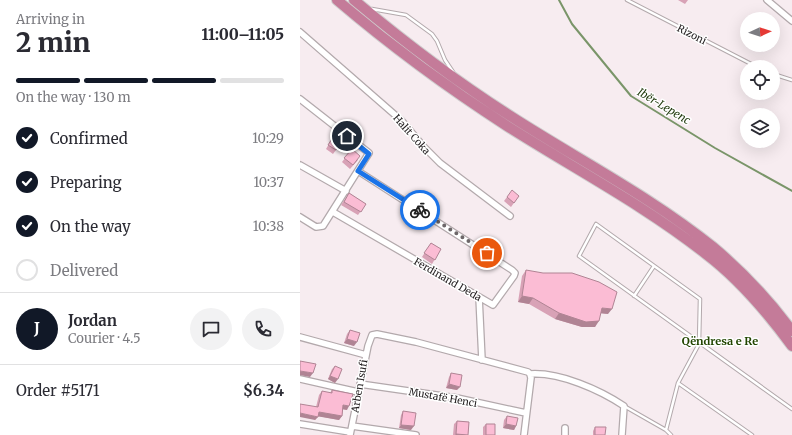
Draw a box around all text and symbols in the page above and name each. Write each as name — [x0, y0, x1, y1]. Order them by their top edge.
text: Arriving in — [16, 11, 85, 28]
north arrow — [740, 12, 780, 52]
map controls — [740, 12, 780, 148]
street label: Rizoni — [675, 22, 709, 47]
text: 11:00–11:05 — [201, 25, 284, 44]
text: 2 min — [16, 26, 90, 59]
button: locate — [740, 60, 780, 100]
water label: Ibër-Lepenc — [635, 85, 693, 127]
text: On the way · 130 m — [16, 89, 131, 106]
button: layers — [740, 108, 780, 148]
street label: Halit Coka — [390, 112, 434, 158]
pin — [330, 119, 364, 153]
icon: home — [336, 125, 358, 147]
icon: check — [16, 127, 38, 149]
text: Confirmed — [50, 129, 128, 148]
text: 10:29 — [252, 130, 284, 147]
icon: check — [16, 171, 38, 193]
text: Preparing — [50, 173, 122, 192]
text: 10:37 — [253, 174, 284, 191]
courier — [400, 190, 440, 230]
icon: bike — [409, 199, 431, 221]
icon: check — [16, 215, 38, 237]
text: On the way — [50, 217, 131, 236]
text: 10:38 — [253, 218, 284, 235]
pin — [470, 236, 504, 270]
icon: bag — [476, 242, 498, 264]
street label: Ferdinand Deda — [412, 255, 484, 304]
text: Delivered — [50, 261, 118, 280]
button: chat — [190, 308, 232, 350]
button: phone — [242, 308, 284, 350]
text: Jordan — [68, 311, 117, 330]
text: J — [34, 319, 40, 338]
text: Courier · 4.5 — [68, 330, 141, 347]
district label: Qëndresa e Re — [682, 334, 758, 348]
street label: Arben Isufi — [348, 359, 371, 415]
text: Order #5171 — [16, 381, 99, 400]
text: $6.34 — [243, 381, 284, 400]
street label: Mustafë Henci — [408, 385, 478, 410]

